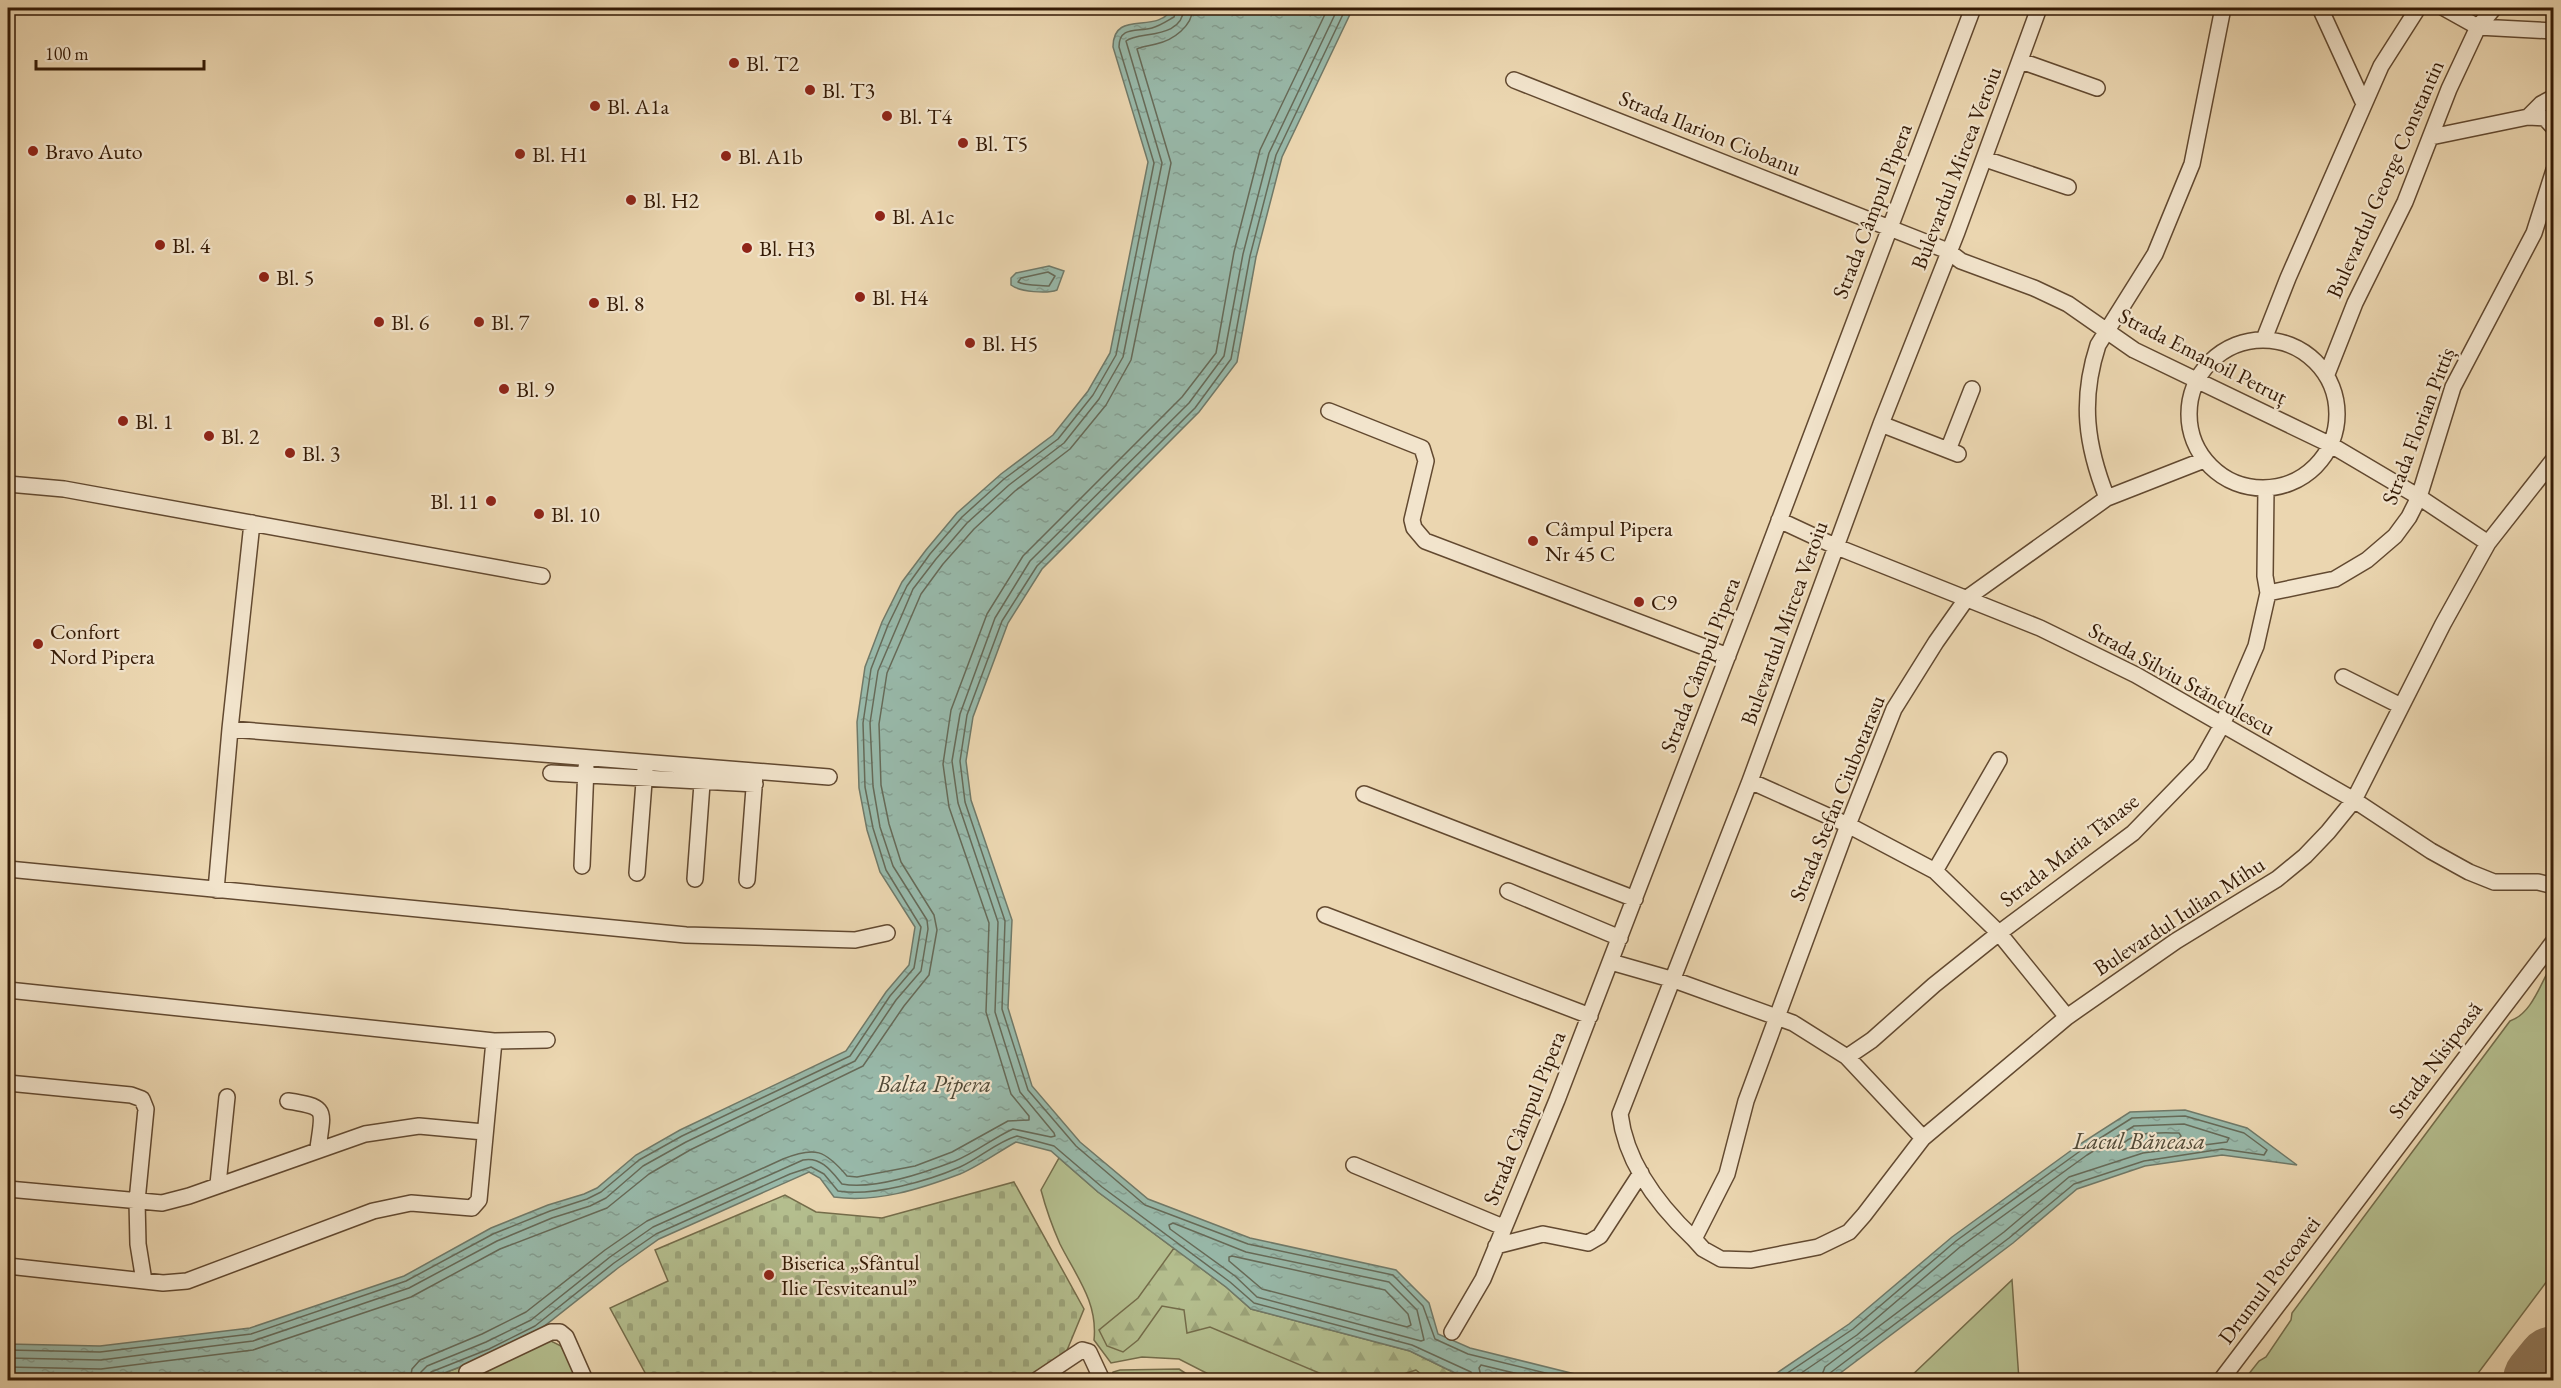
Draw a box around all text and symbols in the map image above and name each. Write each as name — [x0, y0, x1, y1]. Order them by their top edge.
scale bar — [36, 33, 204, 71]
text: 100 m — [45, 42, 89, 65]
place label: Bl. T2 — [746, 49, 799, 78]
street label: Bulevardul George Constantin — [2319, 55, 2451, 303]
marker: Bl. T2 — [727, 56, 741, 70]
street label: Bulevardul Mircea Veroiu — [1904, 62, 2008, 274]
place label: Bl. T3 — [822, 76, 875, 105]
marker: Bl. T3 — [803, 83, 817, 97]
street label: Strada Ilarion Ciobanu — [1615, 83, 1806, 183]
place label: Bl. A1a — [607, 92, 669, 121]
marker: Bl. A1a — [588, 99, 602, 113]
place label: Bl. T4 — [899, 102, 952, 131]
marker: Bl. T4 — [880, 109, 894, 123]
street label: Strada Câmpul Pipera — [1825, 119, 1919, 303]
place label: Bl. T5 — [975, 129, 1028, 158]
marker: Bl. T5 — [956, 136, 970, 150]
place label: Bravo Auto — [45, 137, 143, 166]
place label: Bl. H1 — [532, 140, 588, 169]
place label: Bl. A1b — [738, 142, 803, 171]
marker: Bravo Auto — [26, 144, 40, 158]
marker: Bl. H1 — [513, 147, 527, 161]
marker: Bl. A1b — [719, 149, 733, 163]
place label: Bl. H2 — [643, 186, 699, 215]
marker: Bl. H2 — [624, 193, 638, 207]
place label: Bl. A1c — [892, 202, 954, 231]
marker: Bl. A1c — [873, 209, 887, 223]
place label: Bl. 4 — [172, 231, 211, 260]
place label: Bl. H3 — [759, 234, 815, 263]
marker: Bl. 4 — [153, 238, 167, 252]
marker: Bl. H3 — [740, 241, 754, 255]
place label: Bl. 5 — [276, 263, 314, 292]
marker: Bl. 5 — [257, 270, 271, 284]
place label: Bl. H4 — [872, 283, 928, 312]
place label: Bl. 8 — [606, 289, 644, 318]
marker: Bl. H4 — [853, 290, 867, 304]
marker: Bl. 8 — [587, 296, 601, 310]
street label: Strada Emanoil Petruț — [2114, 301, 2292, 411]
place label: Bl. 6 — [391, 308, 430, 337]
place label: Bl. 7 — [491, 308, 530, 337]
marker: Bl. 6 — [372, 315, 386, 329]
marker: Bl. 7 — [472, 315, 486, 329]
place label: Bl. H5 — [982, 329, 1038, 358]
marker: Bl. H5 — [963, 336, 977, 350]
street label: Strada Florian Pittiș — [2375, 343, 2461, 509]
place label: Bl. 9 — [516, 375, 555, 404]
marker: Bl. 9 — [497, 382, 511, 396]
place label: Bl. 1 — [135, 407, 173, 436]
marker: Bl. 1 — [116, 414, 130, 428]
place label: Bl. 2 — [221, 422, 260, 451]
marker: Bl. 2 — [202, 429, 216, 443]
place label: Bl. 3 — [302, 439, 340, 468]
marker: Bl. 3 — [283, 446, 297, 460]
place label: Bl. 11 — [430, 487, 479, 516]
marker: Bl. 11 — [484, 494, 498, 508]
place label: Bl. 10 — [551, 500, 600, 529]
marker: Bl. 10 — [532, 507, 546, 521]
place label: Câmpul Pipera Nr 45 C — [1545, 514, 1673, 568]
street label: Bulevardul Mircea Veroiu — [1734, 516, 1835, 729]
marker: Câmpul Pipera Nr 45 C — [1526, 534, 1540, 548]
street label: Strada Câmpul Pipera — [1653, 573, 1747, 757]
place label: C9 — [1651, 588, 1678, 617]
marker: C9 — [1632, 595, 1646, 609]
street label: Strada Silviu Stănculescu — [2084, 616, 2281, 743]
place label: Confort Nord Pipera — [50, 617, 155, 671]
marker: Confort Nord Pipera — [31, 637, 45, 651]
street label: Strada Stefan Ciubotarasu — [1782, 690, 1892, 905]
street label: Strada Maria Tănase — [1994, 786, 2145, 913]
street label: Bulevardul Iulian Mihu — [2088, 849, 2271, 982]
street label: Strada Nisipoasă — [2381, 995, 2489, 1124]
street label: Strada Câmpul Pipera — [1476, 1026, 1572, 1209]
water label: Balta Pipera — [876, 1068, 991, 1099]
water label: Lacul Băneasa — [2072, 1125, 2205, 1156]
street label: Drumul Potcoavei — [2211, 1210, 2327, 1350]
place label: Biserica „Sfântul Ilie Tesviteanul” — [781, 1248, 920, 1302]
marker: Biserica „Sfântul Ilie Tesviteanul” — [762, 1268, 776, 1282]

